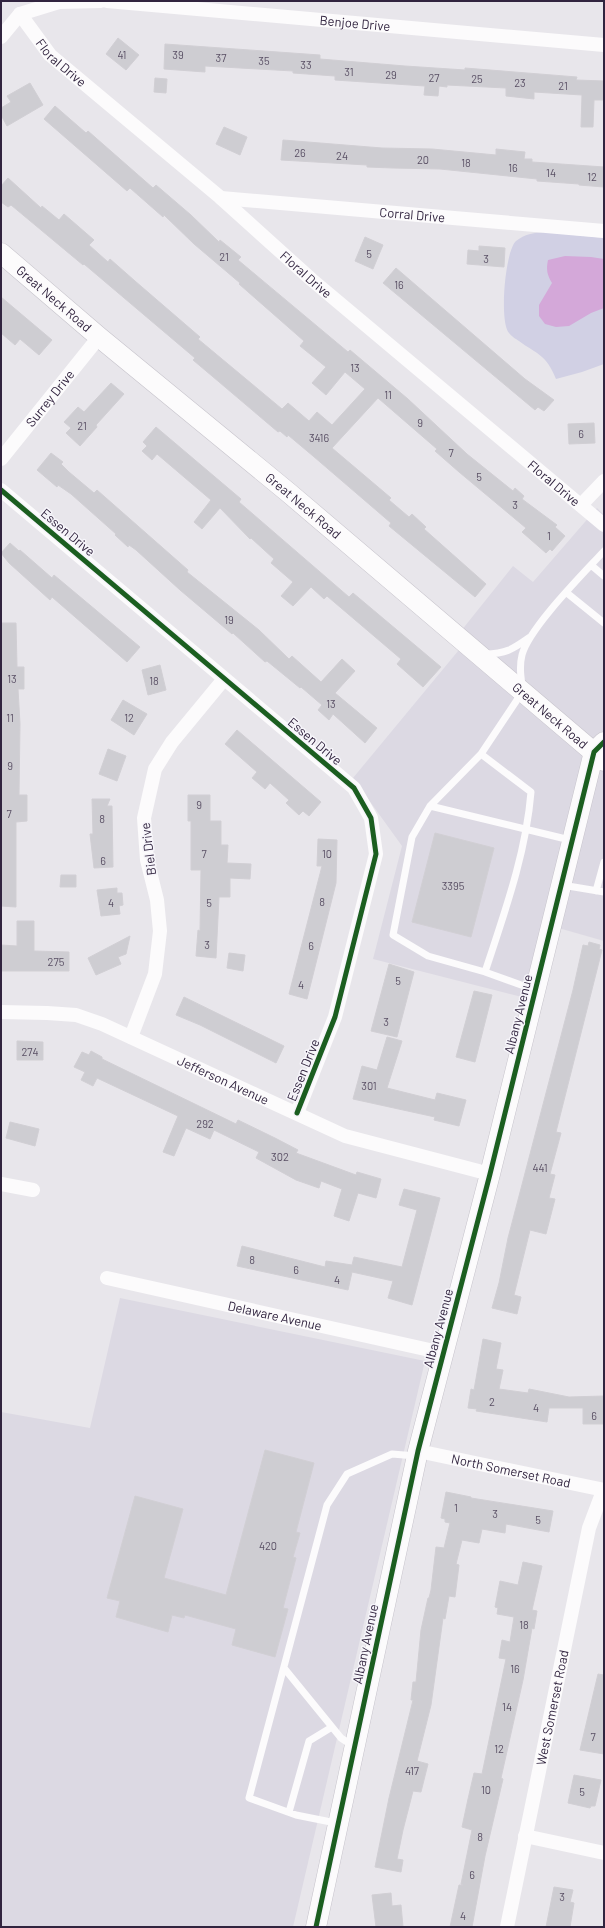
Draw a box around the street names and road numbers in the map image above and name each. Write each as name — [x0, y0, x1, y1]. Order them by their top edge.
street label: Benjoe Drive — [319, 12, 391, 34]
street label: Floral Drive — [33, 35, 90, 90]
street label: Corral Drive — [379, 204, 446, 225]
street label: Floral Drive — [277, 247, 335, 301]
street label: Great Neck Road — [13, 262, 95, 335]
street label: Surrey Drive — [22, 366, 78, 430]
street label: Floral Drive — [524, 456, 583, 510]
street label: Great Neck Road — [262, 469, 344, 542]
street label: Essen Drive — [38, 505, 98, 559]
street label: Great Neck Road — [509, 679, 591, 752]
street label: Essen Drive — [285, 714, 345, 768]
street label: Biel Drive — [137, 822, 159, 876]
street label: Albany Avenue — [500, 972, 536, 1055]
street label: Essen Drive — [283, 1036, 323, 1103]
street label: Jefferson Avenue — [175, 1052, 272, 1108]
street label: Albany Avenue — [420, 1287, 456, 1369]
street label: Delaware Avenue — [226, 1297, 324, 1334]
street label: North Somerset Road — [450, 1450, 572, 1491]
street label: Albany Avenue — [349, 1602, 381, 1685]
street label: West Somerset Road — [532, 1648, 572, 1767]

